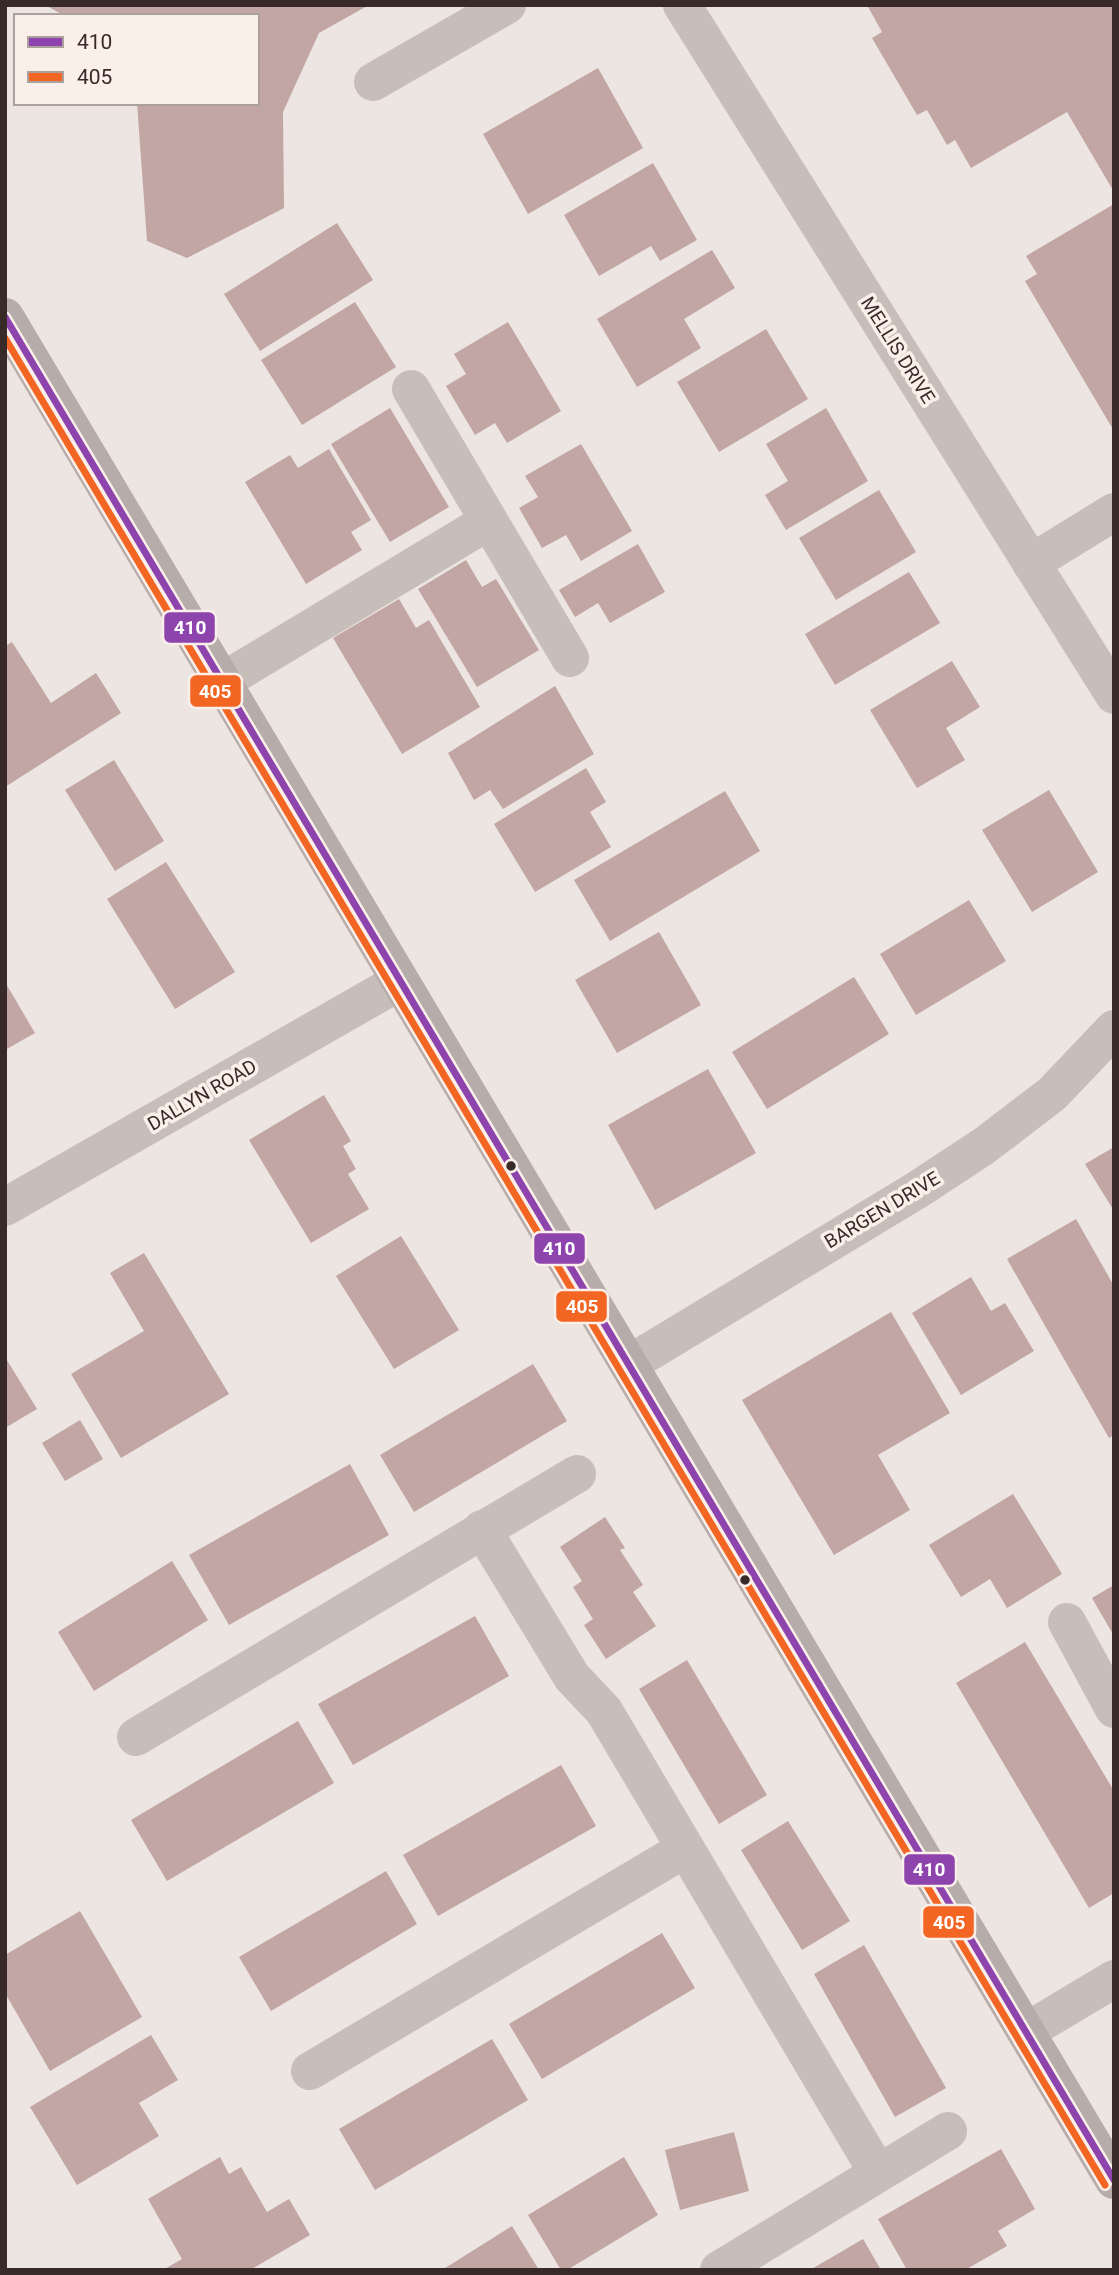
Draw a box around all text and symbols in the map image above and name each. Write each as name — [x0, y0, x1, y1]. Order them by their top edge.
legend — [14, 14, 259, 105]
text: 410 — [77, 30, 112, 54]
text: 405 — [77, 65, 112, 89]
street label: MELLIS DRIVE — [856, 292, 940, 408]
line badge: 410 — [163, 611, 216, 644]
text: 410 — [174, 616, 206, 639]
line badge: 405 — [189, 674, 242, 708]
text: 405 — [199, 680, 231, 703]
street label: DALLYN ROAD — [143, 1055, 261, 1135]
unlabelled marker — [504, 1159, 518, 1173]
street label: BARGEN DRIVE — [820, 1167, 944, 1253]
line badge: 410 — [533, 1232, 586, 1265]
text: 410 — [543, 1237, 575, 1260]
line badge: 405 — [555, 1290, 608, 1323]
text: 405 — [566, 1295, 598, 1318]
unlabelled marker — [738, 1573, 752, 1587]
line badge: 410 — [903, 1853, 956, 1886]
text: 410 — [913, 1858, 945, 1881]
line badge: 405 — [922, 1905, 975, 1939]
text: 405 — [933, 1911, 965, 1934]

